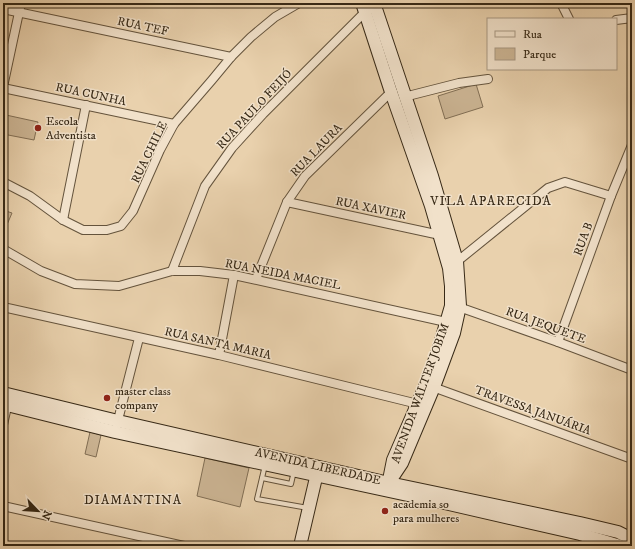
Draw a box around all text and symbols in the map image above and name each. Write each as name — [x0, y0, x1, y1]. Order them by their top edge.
street label: RUA TEF — [116, 14, 170, 39]
legend — [487, 18, 617, 70]
text: Rua — [523, 27, 543, 42]
text: Parque — [523, 47, 556, 62]
street label: RUA PAULO FEIJÓ — [213, 66, 295, 152]
street label: RUA CUNHA — [54, 80, 128, 109]
place label: Escola Adventista — [46, 114, 97, 143]
street label: RUA CHILE — [128, 118, 171, 186]
street label: RUA LAURA — [287, 120, 346, 180]
marker: Escola Adventista — [33, 123, 43, 133]
district label: VILA APARECIDA — [429, 193, 552, 209]
street label: RUA XAVIER — [334, 194, 408, 223]
street label: RUA B — [571, 220, 596, 258]
street label: RUA NEIDA MACIEL — [224, 256, 343, 293]
street label: RUA JEQUETE — [504, 304, 589, 347]
street label: AVENIDA WALTER JOBIM — [388, 321, 453, 465]
street label: RUA SANTA MARIA — [163, 324, 273, 363]
street label: TRAVESSA JANUÁRIA — [473, 382, 593, 439]
place label: master class company — [115, 384, 171, 413]
marker: master class company — [102, 393, 112, 403]
street label: AVENIDA LIBERDADE — [254, 445, 383, 488]
north arrow — [18, 491, 58, 531]
district label: DIAMANTINA — [84, 492, 182, 508]
place label: academia so para mulheres — [392, 497, 459, 526]
marker: academia so para mulheres — [380, 506, 390, 516]
text: N — [38, 508, 54, 522]

